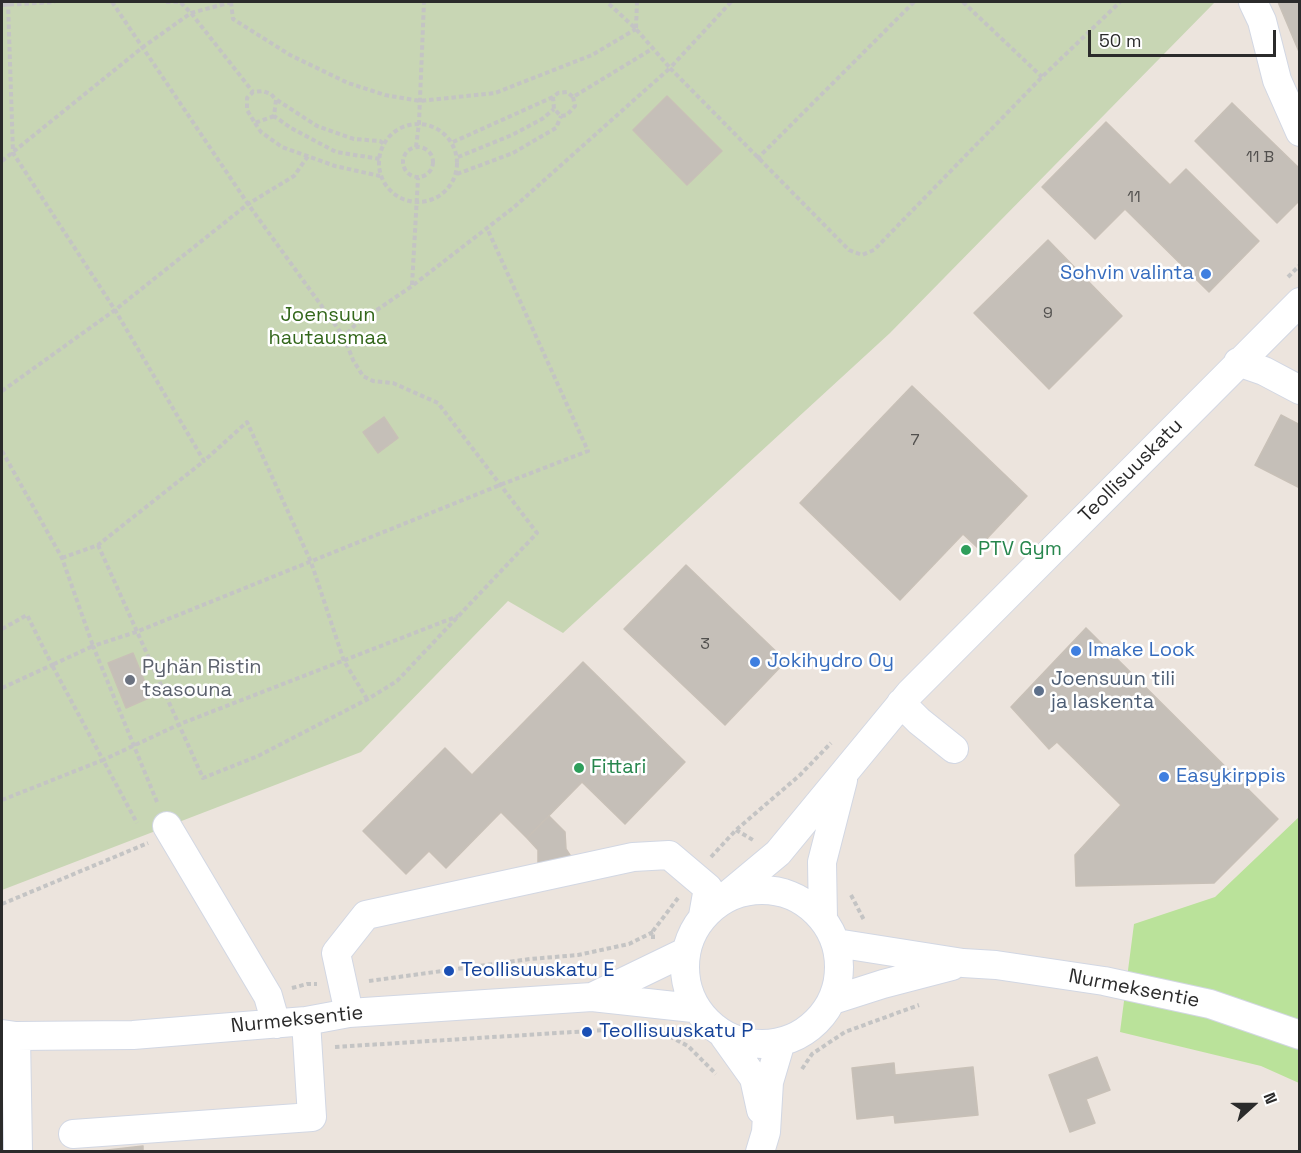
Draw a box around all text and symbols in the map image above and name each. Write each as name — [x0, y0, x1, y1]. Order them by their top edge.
scale bar — [1091, 18, 1278, 56]
text: 50 m — [1099, 29, 1141, 52]
house number: 11 B — [1246, 148, 1274, 168]
house number: 11 — [1127, 188, 1141, 208]
place label: Sohvin valinta — [1060, 262, 1194, 286]
marker: Sohvin valinta — [1199, 267, 1213, 281]
park label: Joensuun hautausmaa — [268, 304, 388, 351]
house number: 9 — [1043, 304, 1053, 324]
street label: Teollisuuskatu — [1074, 414, 1188, 528]
house number: 7 — [910, 431, 920, 451]
place label: PTV Gym — [978, 538, 1062, 562]
marker: PTV Gym — [959, 543, 973, 557]
house number: 3 — [700, 635, 710, 655]
place label: Imake Look — [1088, 639, 1195, 663]
marker: Imake Look — [1069, 644, 1083, 658]
place label: Jokihydro Oy — [767, 650, 894, 674]
marker: Jokihydro Oy — [748, 655, 762, 669]
place label: Pyhän Ristin tsasouna — [142, 656, 262, 703]
place label: Joensuun tili ja laskenta — [1051, 668, 1175, 715]
marker: Pyhän Ristin tsasouna — [123, 673, 137, 687]
marker: Joensuun tili ja laskenta — [1032, 684, 1046, 698]
place label: Fittari — [591, 756, 646, 780]
marker: Fittari — [572, 761, 586, 775]
place label: Easykirppis — [1176, 765, 1286, 789]
marker: Easykirppis — [1157, 770, 1171, 784]
place label: Teollisuuskatu E — [461, 959, 614, 983]
marker: Teollisuuskatu E — [442, 964, 456, 978]
street label: Nurmeksentie — [1066, 965, 1202, 1013]
street label: Nurmeksentie — [230, 1001, 364, 1039]
place label: Teollisuuskatu P — [599, 1020, 753, 1044]
marker: Teollisuuskatu P — [580, 1025, 594, 1039]
north arrow — [1223, 1075, 1283, 1135]
text: N — [1259, 1090, 1282, 1107]

